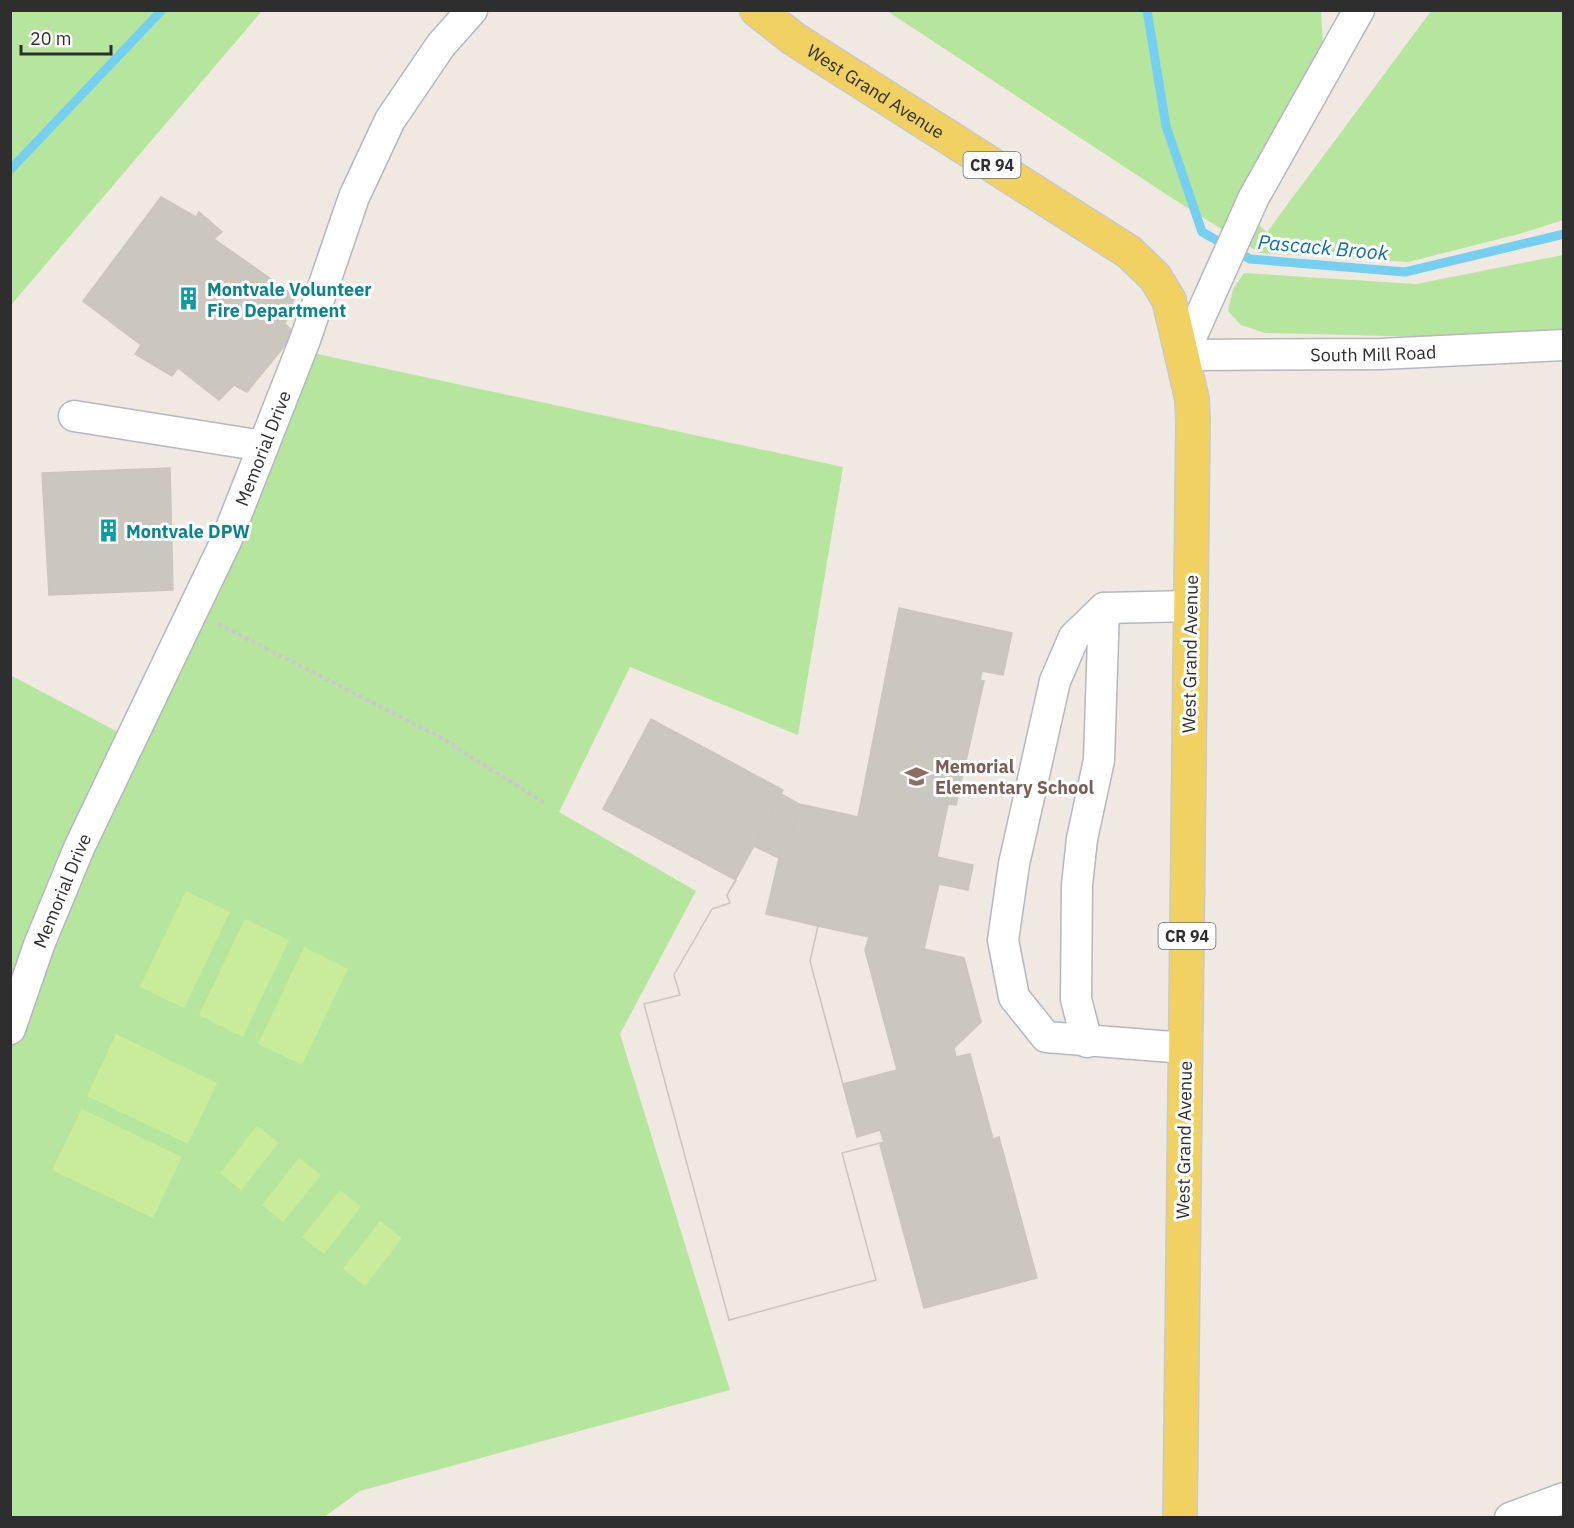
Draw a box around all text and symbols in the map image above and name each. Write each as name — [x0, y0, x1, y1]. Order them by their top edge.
scale bar — [21, 18, 111, 56]
text: 20 m — [30, 27, 72, 50]
street label: West Grand Avenue — [803, 39, 949, 143]
road number: CR 94 — [964, 152, 1020, 178]
water label: Pascack Brook — [1257, 228, 1390, 266]
place label: Montvale Volunteer Fire Department — [207, 278, 372, 322]
building icon: Montvale Volunteer Fire Department — [176, 286, 202, 312]
street label: South Mill Road — [1310, 340, 1437, 366]
street label: Memorial Drive — [229, 387, 296, 509]
building icon: Montvale DPW — [95, 518, 121, 544]
place label: Montvale DPW — [126, 520, 250, 543]
street label: West Grand Avenue — [1177, 574, 1203, 733]
place label: Memorial Elementary School — [935, 755, 1094, 799]
school or university icon: Memorial Elementary School — [904, 763, 930, 789]
street label: Memorial Drive — [28, 829, 96, 951]
road number: CR 94 — [1158, 923, 1216, 949]
street label: West Grand Avenue — [1171, 1060, 1197, 1219]

